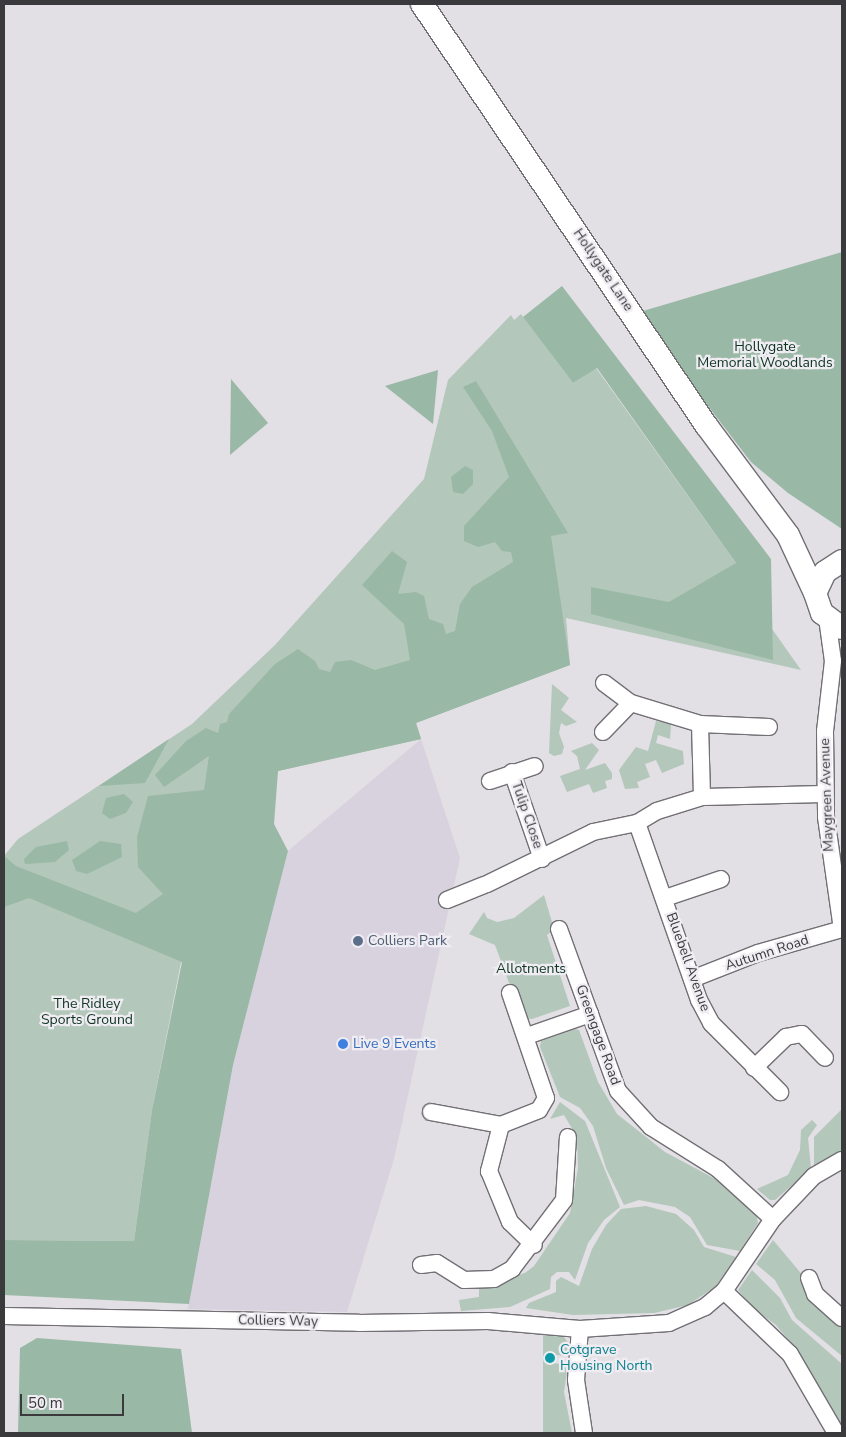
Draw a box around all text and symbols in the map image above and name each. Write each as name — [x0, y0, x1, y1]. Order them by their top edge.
street label: Hollygate Lane — [569, 226, 637, 314]
park label: Hollygate Memorial Woodlands — [697, 339, 833, 372]
street label: Maygreen Avenue — [817, 738, 837, 852]
street label: Tulip Close — [508, 779, 546, 851]
street label: Bluebell Avenue — [662, 910, 714, 1014]
street label: Autumn Road — [723, 932, 811, 974]
place label: Colliers Park — [368, 933, 447, 949]
marker: Colliers Park — [352, 935, 364, 947]
park label: Allotments — [496, 961, 566, 977]
street label: Greengage Road — [572, 983, 624, 1087]
park label: The Ridley Sports Ground — [41, 996, 133, 1028]
place label: Live 9 Events — [353, 1036, 436, 1052]
marker: Live 9 Events — [337, 1038, 349, 1050]
street label: Colliers Way — [238, 1312, 318, 1330]
place label: Cotgrave Housing North — [560, 1342, 652, 1374]
marker: Cotgrave Housing North — [544, 1352, 556, 1364]
scale bar — [22, 1384, 126, 1416]
text: 50 m — [28, 1393, 63, 1413]

